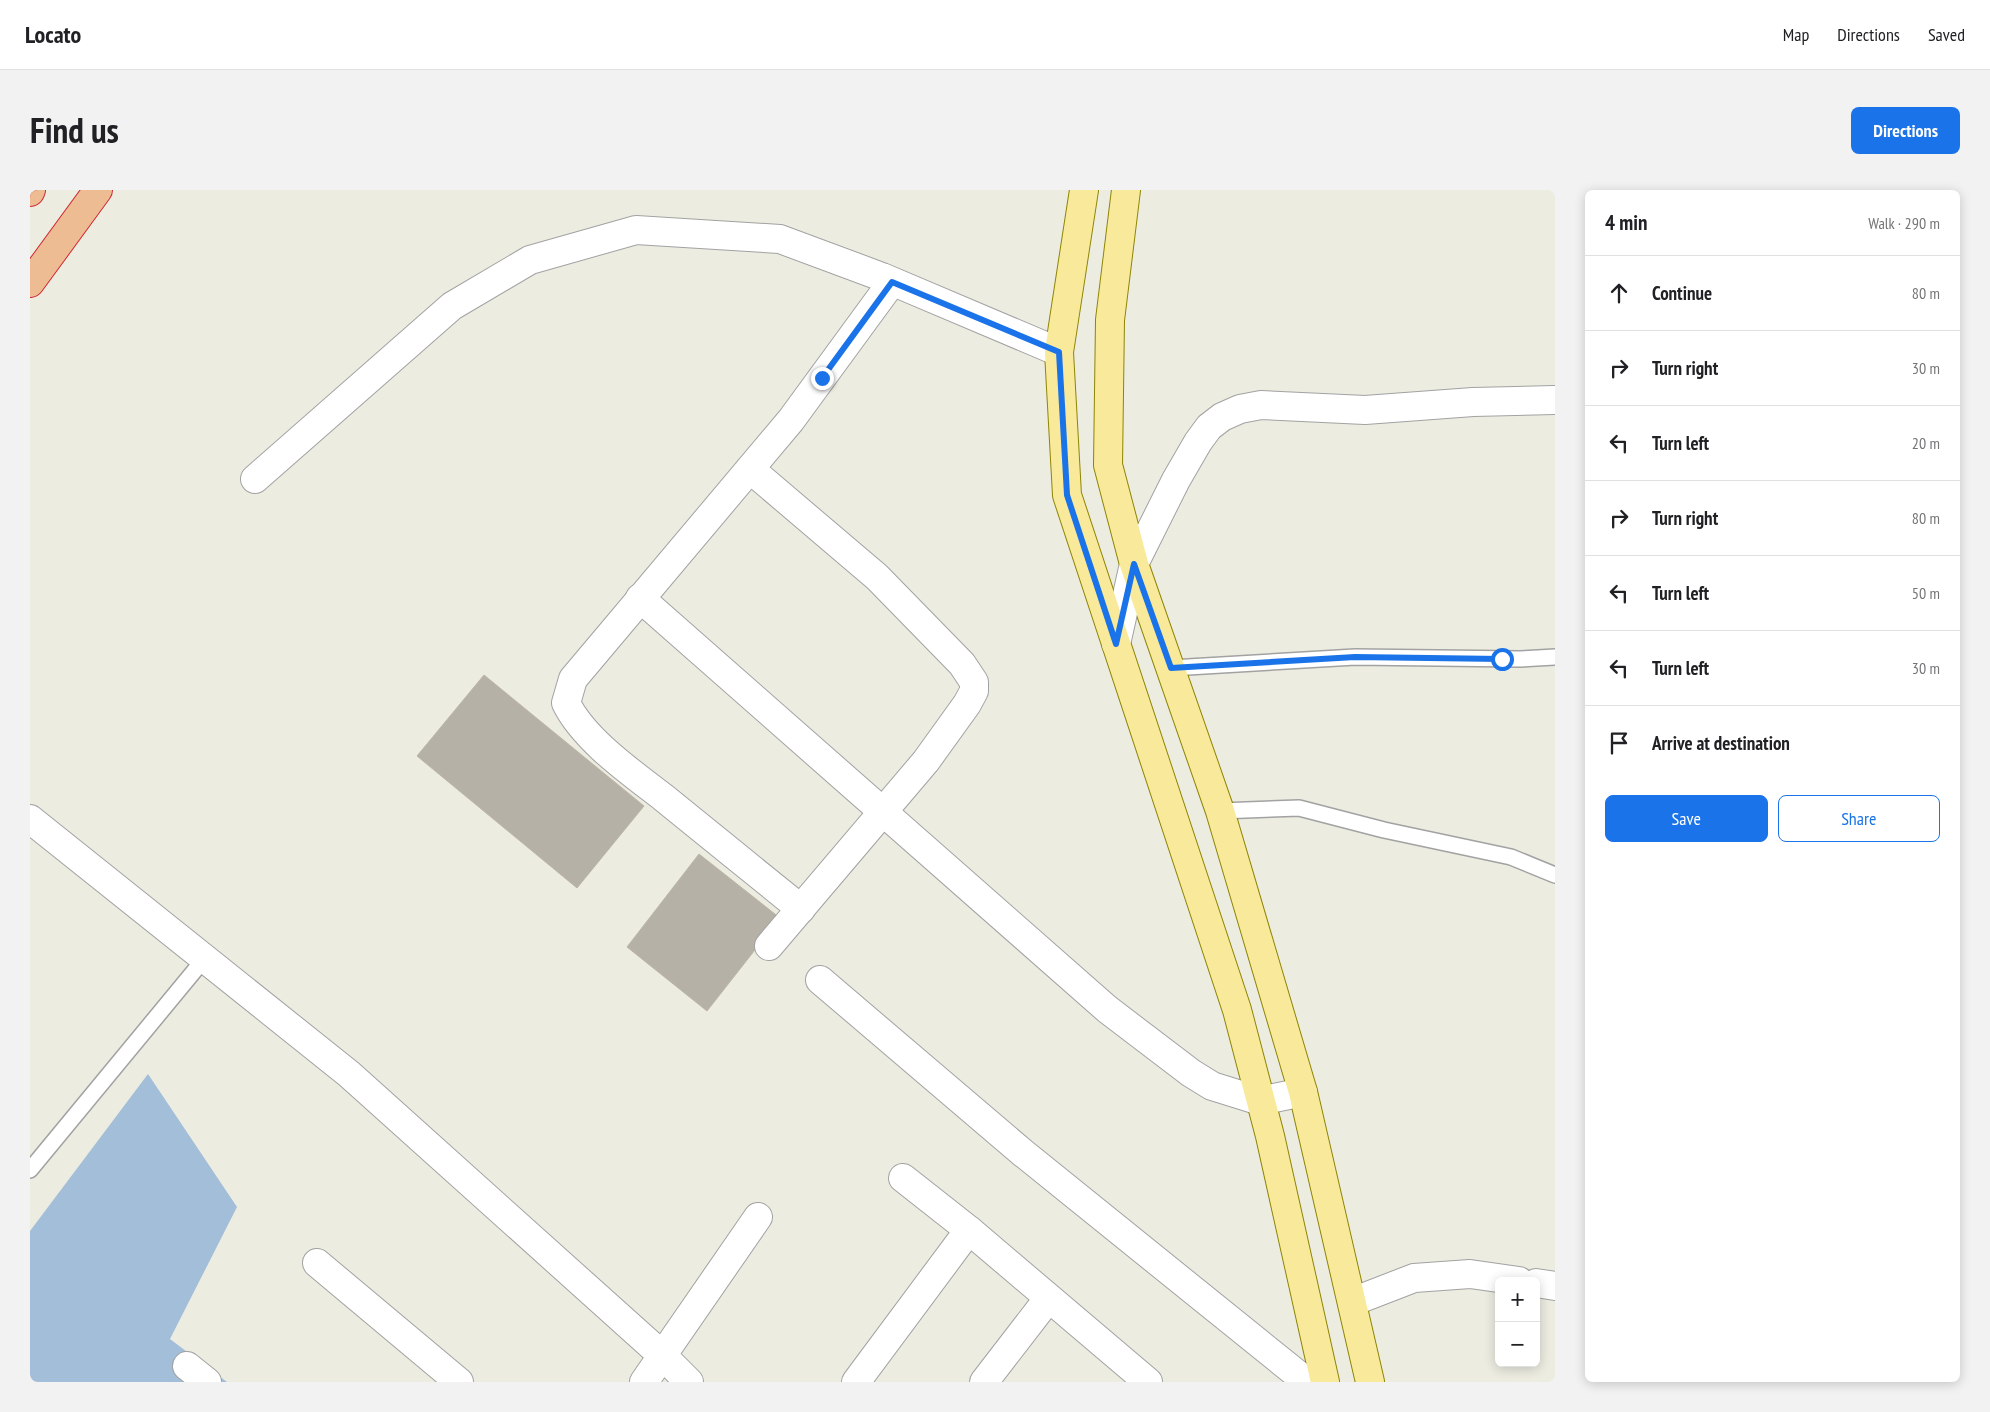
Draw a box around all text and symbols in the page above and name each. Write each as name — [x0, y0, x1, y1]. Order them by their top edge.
text: Locato — [25, 19, 81, 50]
text: Map — [1783, 23, 1809, 46]
text: Directions — [1837, 23, 1900, 46]
text: Saved — [1928, 23, 1965, 46]
text: Find us — [30, 107, 119, 153]
button: Directions — [1851, 107, 1960, 154]
text: 4 min — [1605, 209, 1647, 236]
text: Walk · 290 m — [1868, 213, 1940, 233]
icon: ahead — [1605, 279, 1633, 307]
text: Continue — [1652, 281, 1712, 305]
text: 80 m — [1912, 283, 1940, 303]
icon: right — [1605, 354, 1633, 382]
text: Turn right — [1652, 356, 1718, 380]
text: 30 m — [1912, 358, 1940, 378]
route end — [811, 367, 834, 390]
icon: left — [1605, 429, 1633, 457]
text: Turn left — [1652, 431, 1709, 455]
text: 20 m — [1912, 433, 1940, 453]
icon: right — [1605, 504, 1633, 532]
text: Turn right — [1652, 506, 1718, 530]
text: 80 m — [1912, 508, 1940, 528]
icon: left — [1605, 579, 1633, 607]
text: Turn left — [1652, 581, 1709, 605]
text: 50 m — [1912, 583, 1940, 603]
route start — [1491, 648, 1514, 671]
icon: left — [1605, 654, 1633, 682]
text: Turn left — [1652, 656, 1709, 680]
text: 30 m — [1912, 658, 1940, 678]
icon: arrive — [1605, 729, 1633, 757]
text: Arrive at destination — [1652, 731, 1790, 755]
button: Save — [1605, 795, 1768, 842]
button: Share — [1778, 795, 1940, 842]
map controls — [1495, 1277, 1540, 1367]
button: + — [1495, 1277, 1540, 1322]
button: − — [1495, 1322, 1540, 1367]

